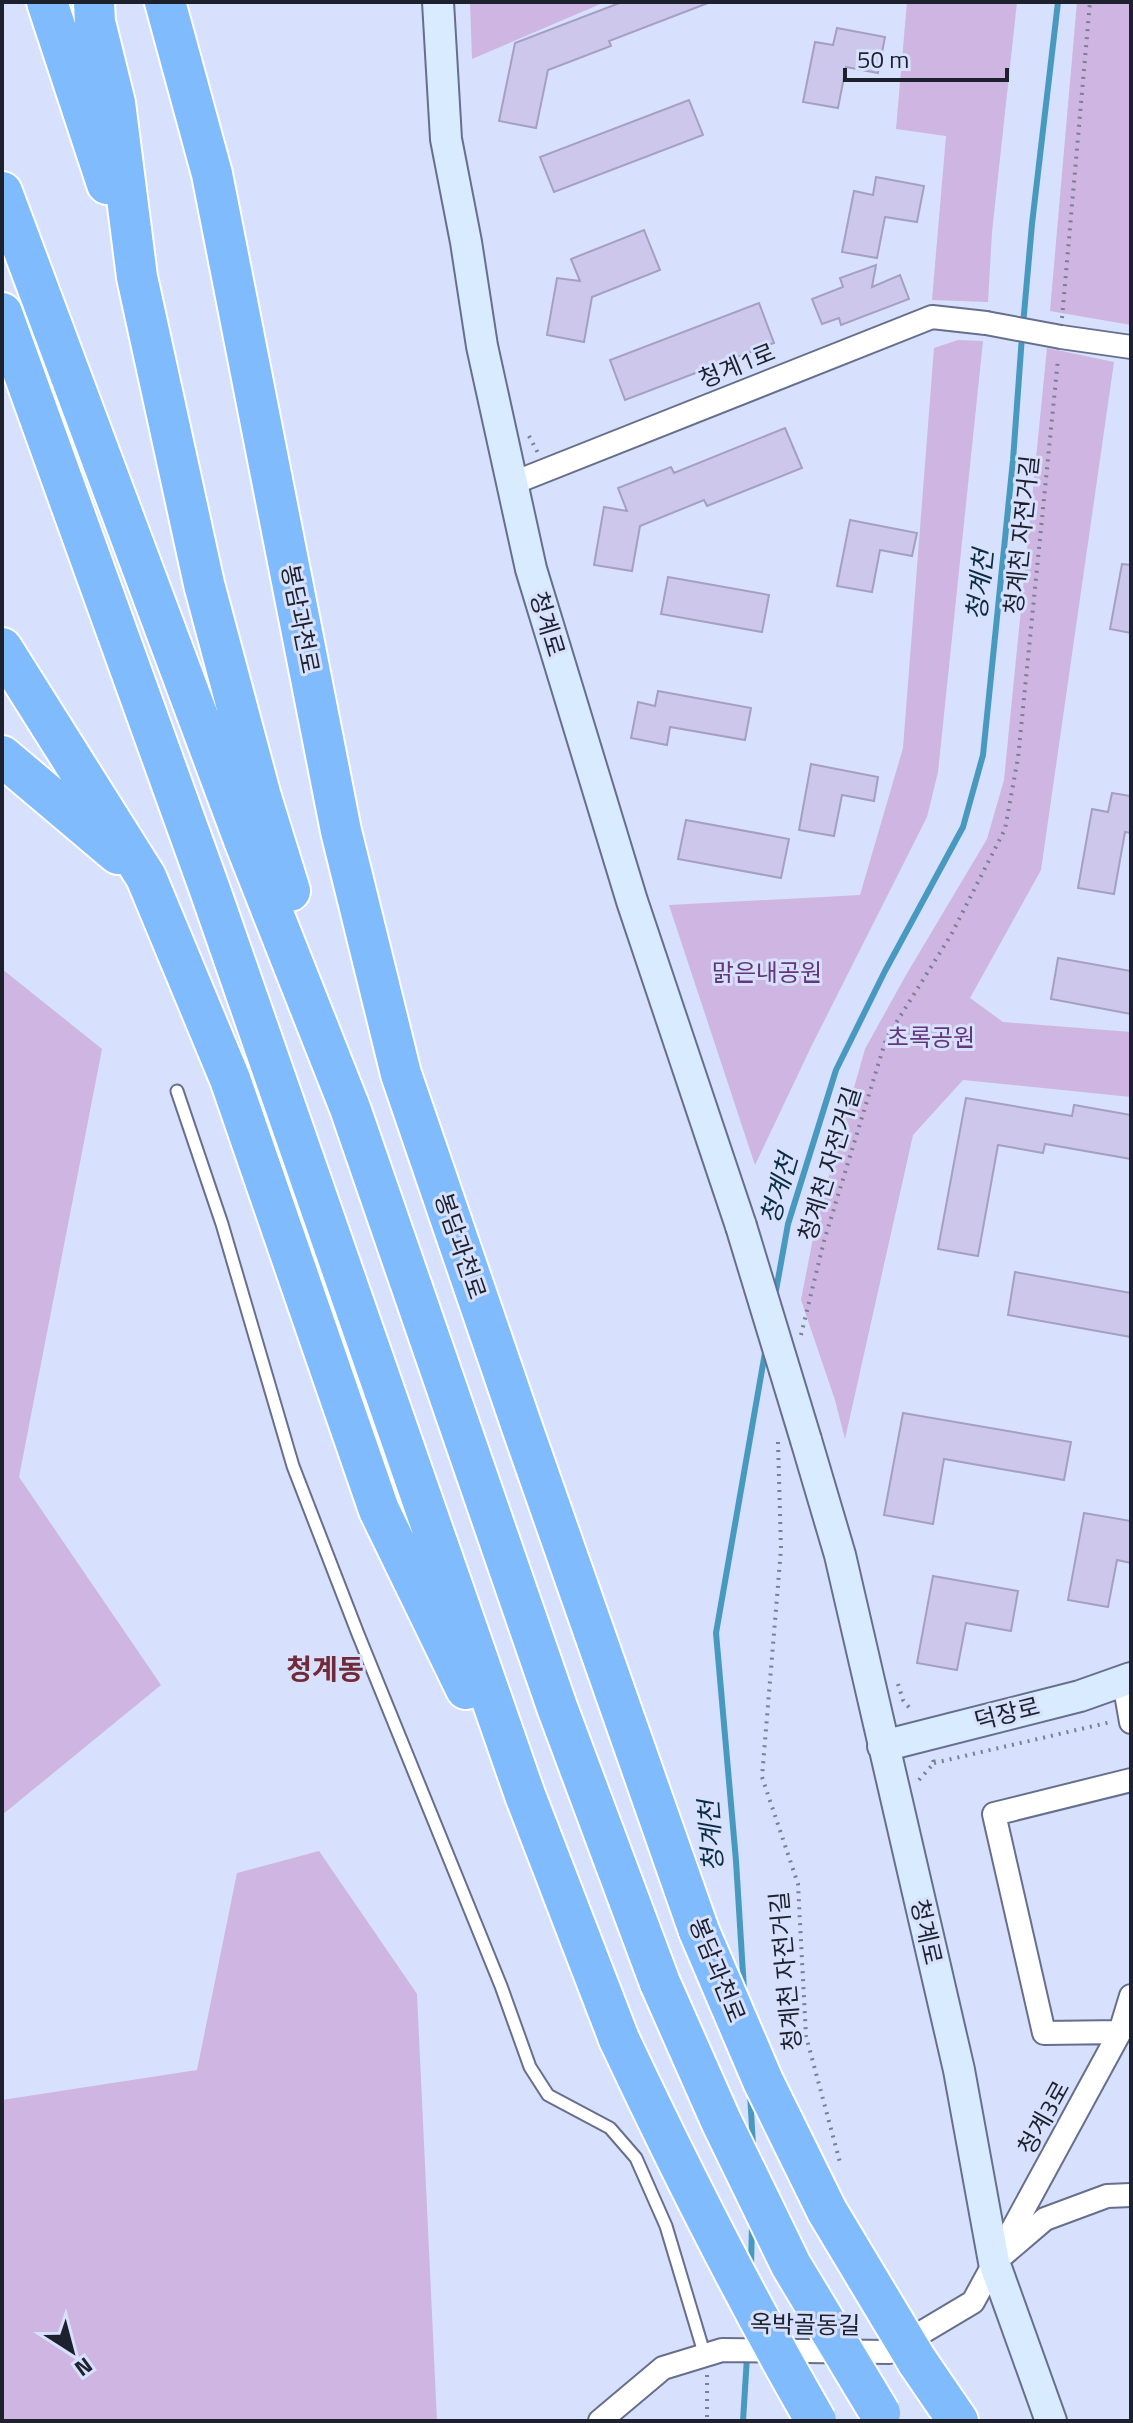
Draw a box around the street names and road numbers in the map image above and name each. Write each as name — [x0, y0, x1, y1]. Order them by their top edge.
street label: 청계1로 — [693, 333, 780, 397]
street label: 청계천 자전거길 — [995, 454, 1047, 616]
street label: 봉담과천로 — [273, 561, 329, 676]
street label: 청계로 — [521, 587, 575, 661]
street label: 청계천 자전거길 — [788, 1082, 870, 1245]
street label: 봉담과천로 — [426, 1188, 496, 1304]
street label: 덕장로 — [970, 1688, 1043, 1739]
street label: 청계천 자전거길 — [760, 1890, 810, 2052]
street label: 청계로 — [902, 1895, 952, 1968]
street label: 봉담과천로 — [681, 1912, 755, 2028]
street label: 청계3로 — [1008, 2074, 1078, 2161]
street label: 옥박골동길 — [750, 2305, 861, 2343]

